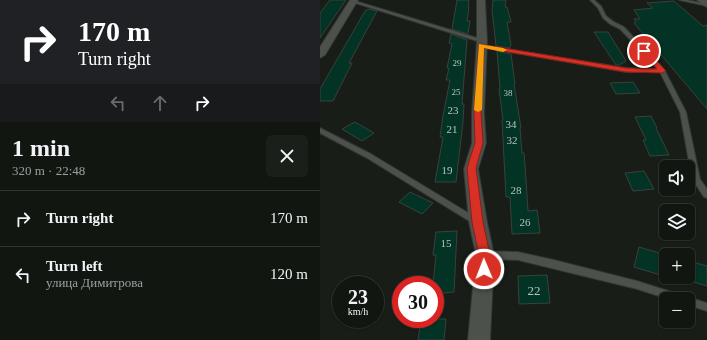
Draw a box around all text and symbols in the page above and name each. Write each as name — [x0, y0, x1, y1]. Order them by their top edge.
icon: right — [12, 16, 64, 68]
text: 170 m — [78, 16, 150, 47]
pin — [627, 34, 661, 68]
icon: arrive — [633, 40, 655, 62]
text: Turn right — [78, 49, 151, 69]
house number: 29 — [453, 58, 462, 68]
house number: 25 — [452, 87, 461, 97]
house number: 38 — [504, 88, 513, 98]
icon: left — [107, 92, 129, 114]
icon: ahead — [149, 92, 171, 114]
icon: right — [191, 92, 213, 114]
house number: 23 — [448, 104, 459, 116]
house number: 34 — [506, 118, 517, 130]
house number: 21 — [447, 123, 458, 135]
house number: 32 — [507, 134, 518, 146]
text: 1 min — [12, 135, 70, 161]
button: close — [266, 135, 308, 177]
map controls — [659, 160, 695, 328]
button: sound — [659, 160, 695, 196]
text: 320 m · 22:48 — [12, 163, 85, 178]
house number: 19 — [442, 164, 453, 176]
house number: 28 — [511, 184, 522, 196]
button: layers — [659, 204, 695, 240]
icon: right — [12, 208, 34, 230]
text: Turn right — [46, 210, 113, 226]
text: 170 m — [270, 210, 308, 226]
house number: 26 — [520, 216, 531, 228]
house number: 15 — [441, 237, 452, 249]
position arrow — [463, 248, 505, 290]
button: + — [659, 248, 695, 284]
text: Turn left — [46, 258, 103, 274]
icon: left — [12, 264, 34, 286]
text: 120 m — [270, 266, 308, 282]
text: улица Димитрова — [46, 275, 143, 290]
speed limit sign: 30 — [392, 276, 444, 328]
house number: 22 — [528, 283, 541, 298]
text: 23 — [348, 286, 368, 308]
button: − — [659, 292, 695, 328]
text: km/h — [348, 306, 368, 317]

